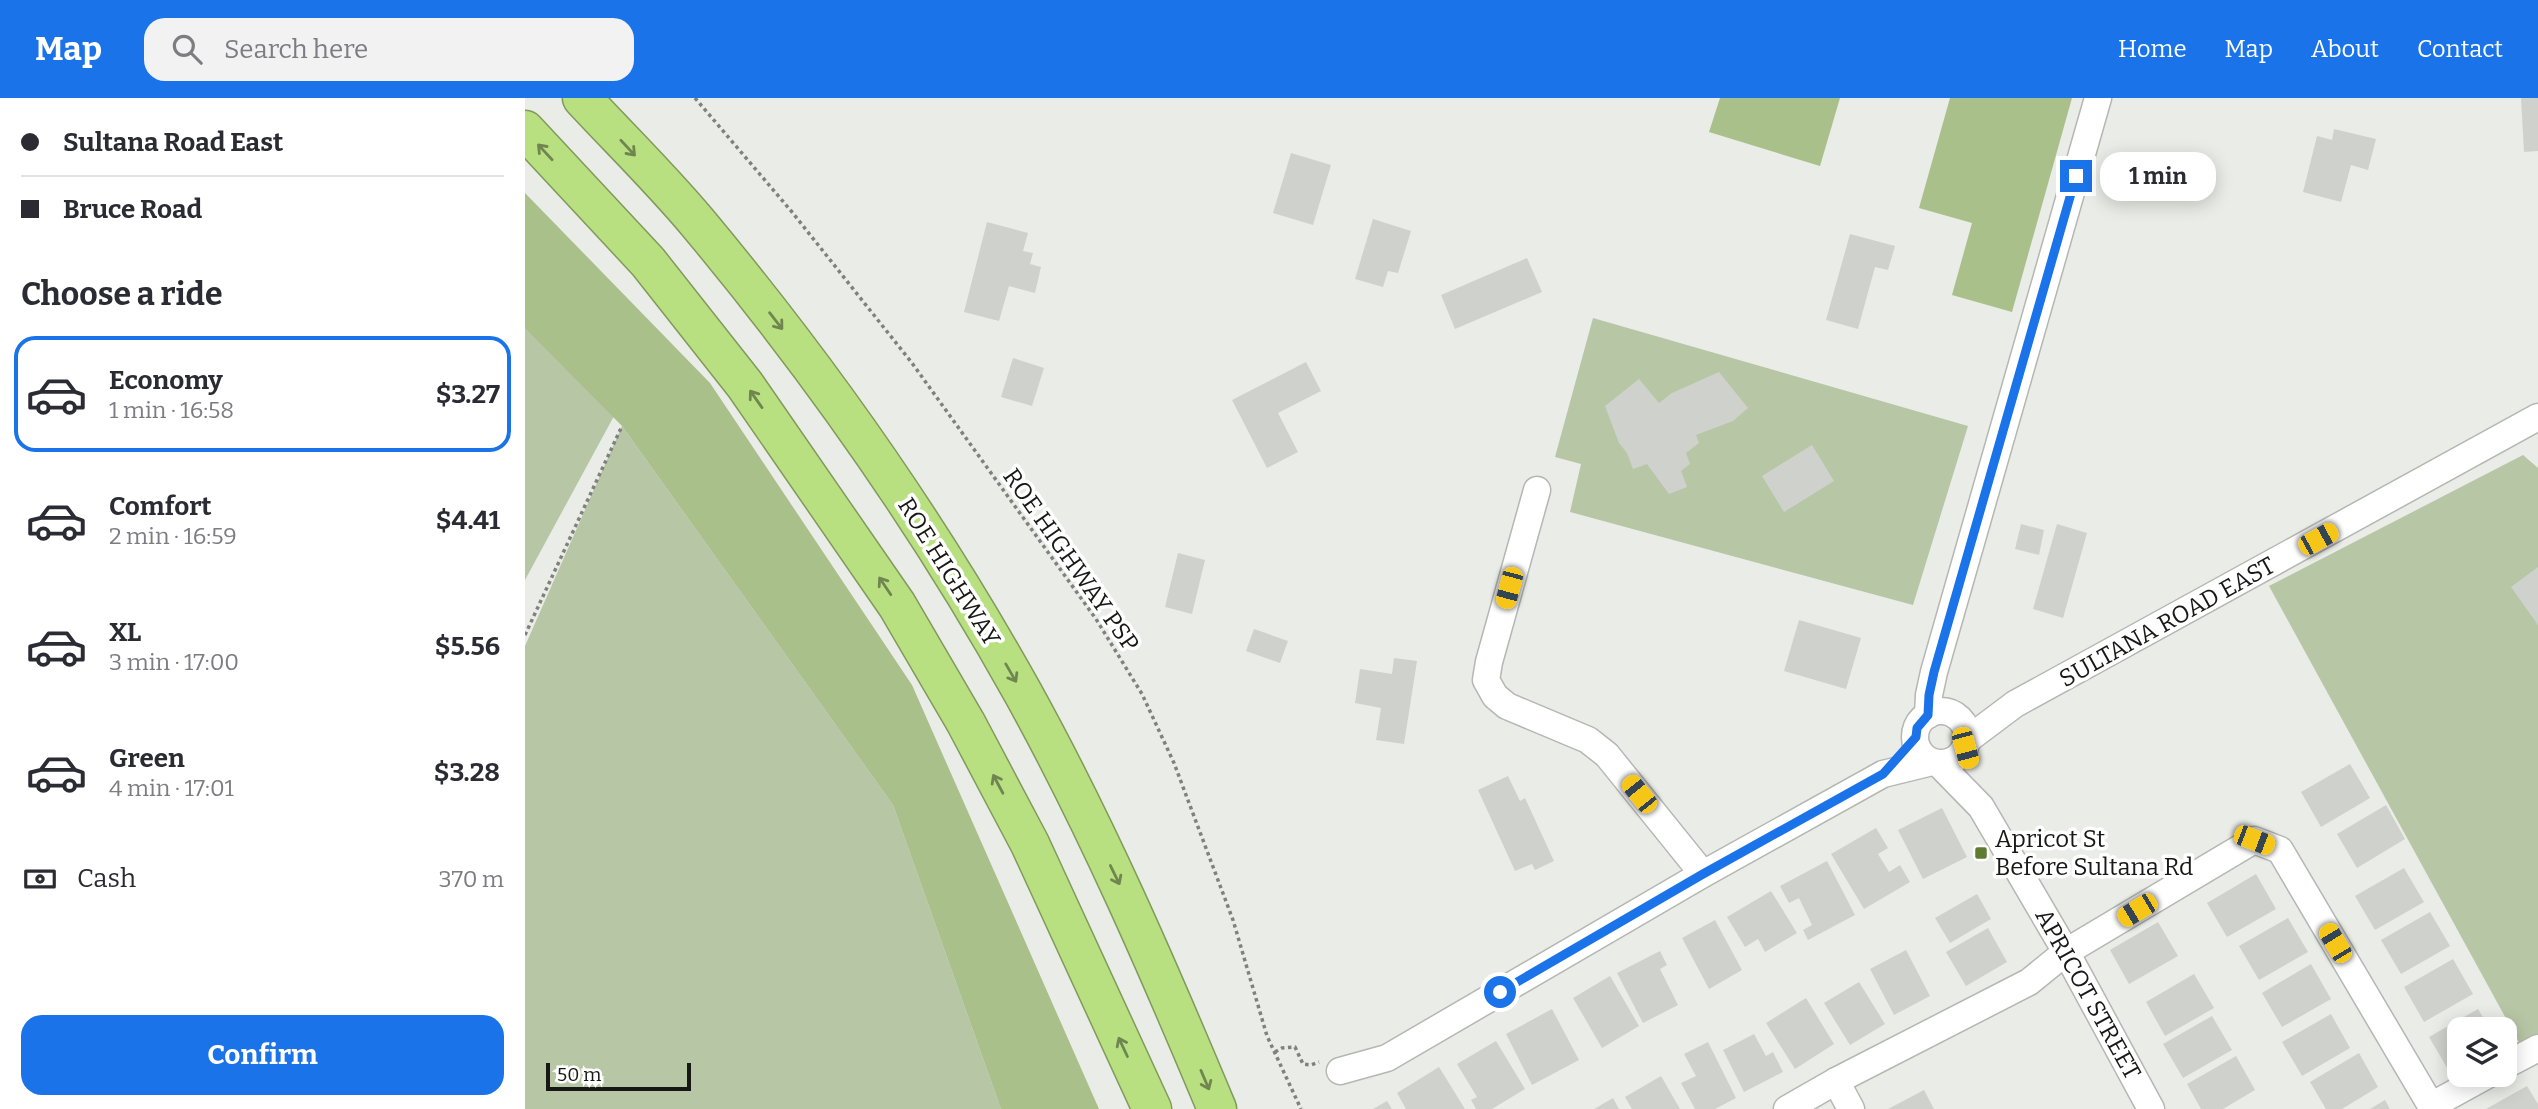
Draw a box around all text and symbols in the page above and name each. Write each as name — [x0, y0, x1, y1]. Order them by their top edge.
search box — [144, 18, 634, 81]
text: Map — [35, 29, 102, 69]
icon: search — [168, 30, 206, 68]
text: Search here — [224, 34, 368, 65]
text: Home — [2118, 35, 2187, 63]
text: Map — [2225, 35, 2273, 63]
text: About — [2311, 35, 2379, 63]
text: Contact — [2417, 35, 2503, 63]
text: Sultana Road East — [63, 127, 283, 158]
one-way arrow — [620, 139, 637, 156]
one-way arrow — [537, 144, 554, 161]
callout: 1 min — [2101, 152, 2216, 200]
route end — [2060, 160, 2092, 192]
text: 1 min — [2129, 162, 2187, 190]
text: Bruce Road — [63, 194, 202, 225]
text: Choose a ride — [21, 275, 222, 313]
one-way arrow — [768, 311, 783, 329]
icon: car — [25, 363, 88, 426]
text: Economy — [109, 365, 223, 396]
text: $3.27 — [436, 379, 500, 410]
one-way arrow — [749, 390, 763, 409]
text: 1 min · 16:58 — [109, 396, 234, 424]
street label: ROE HIGHWAY PSP — [997, 463, 1145, 657]
icon: car — [25, 489, 88, 552]
text: Comfort — [109, 491, 212, 522]
street label: ROE HIGHWAY — [892, 493, 1006, 652]
text: $4.41 — [436, 505, 500, 536]
car — [2295, 520, 2342, 558]
text: 2 min · 16:59 — [109, 522, 237, 550]
street label: SULTANA ROAD EAST — [2054, 551, 2280, 693]
car — [1494, 565, 1525, 611]
one-way arrow — [878, 577, 892, 597]
icon: car — [25, 615, 88, 678]
text: XL — [109, 617, 141, 648]
text: $5.56 — [435, 631, 500, 662]
text: 3 min · 17:00 — [109, 648, 239, 676]
one-way arrow — [1004, 662, 1018, 682]
car — [1950, 725, 1981, 771]
icon: car — [25, 741, 88, 804]
text: Green — [109, 743, 185, 774]
text: $3.28 — [434, 757, 500, 788]
car — [1618, 771, 1661, 817]
text: 4 min · 17:01 — [109, 774, 234, 802]
one-way arrow — [991, 774, 1005, 795]
car — [2231, 823, 2278, 857]
place label: Apricot St Before Sultana Rd — [1995, 825, 2193, 881]
marker: Apricot St Before Sultana Rd — [1973, 845, 1989, 861]
icon: cash — [21, 860, 59, 898]
text: Cash — [77, 863, 136, 894]
one-way arrow — [1108, 864, 1122, 885]
text: 370 m — [438, 865, 504, 893]
car — [2114, 890, 2161, 930]
street label: APRICOT STREET — [2029, 904, 2147, 1084]
car — [2316, 920, 2355, 966]
route start — [1484, 976, 1516, 1008]
button: Confirm — [21, 1015, 504, 1095]
map controls — [2447, 1017, 2517, 1087]
button: layers — [2447, 1017, 2517, 1087]
one-way arrow — [1116, 1037, 1129, 1058]
scale bar — [546, 1060, 691, 1092]
text: 50 m — [557, 1063, 601, 1086]
one-way arrow — [1199, 1068, 1212, 1090]

